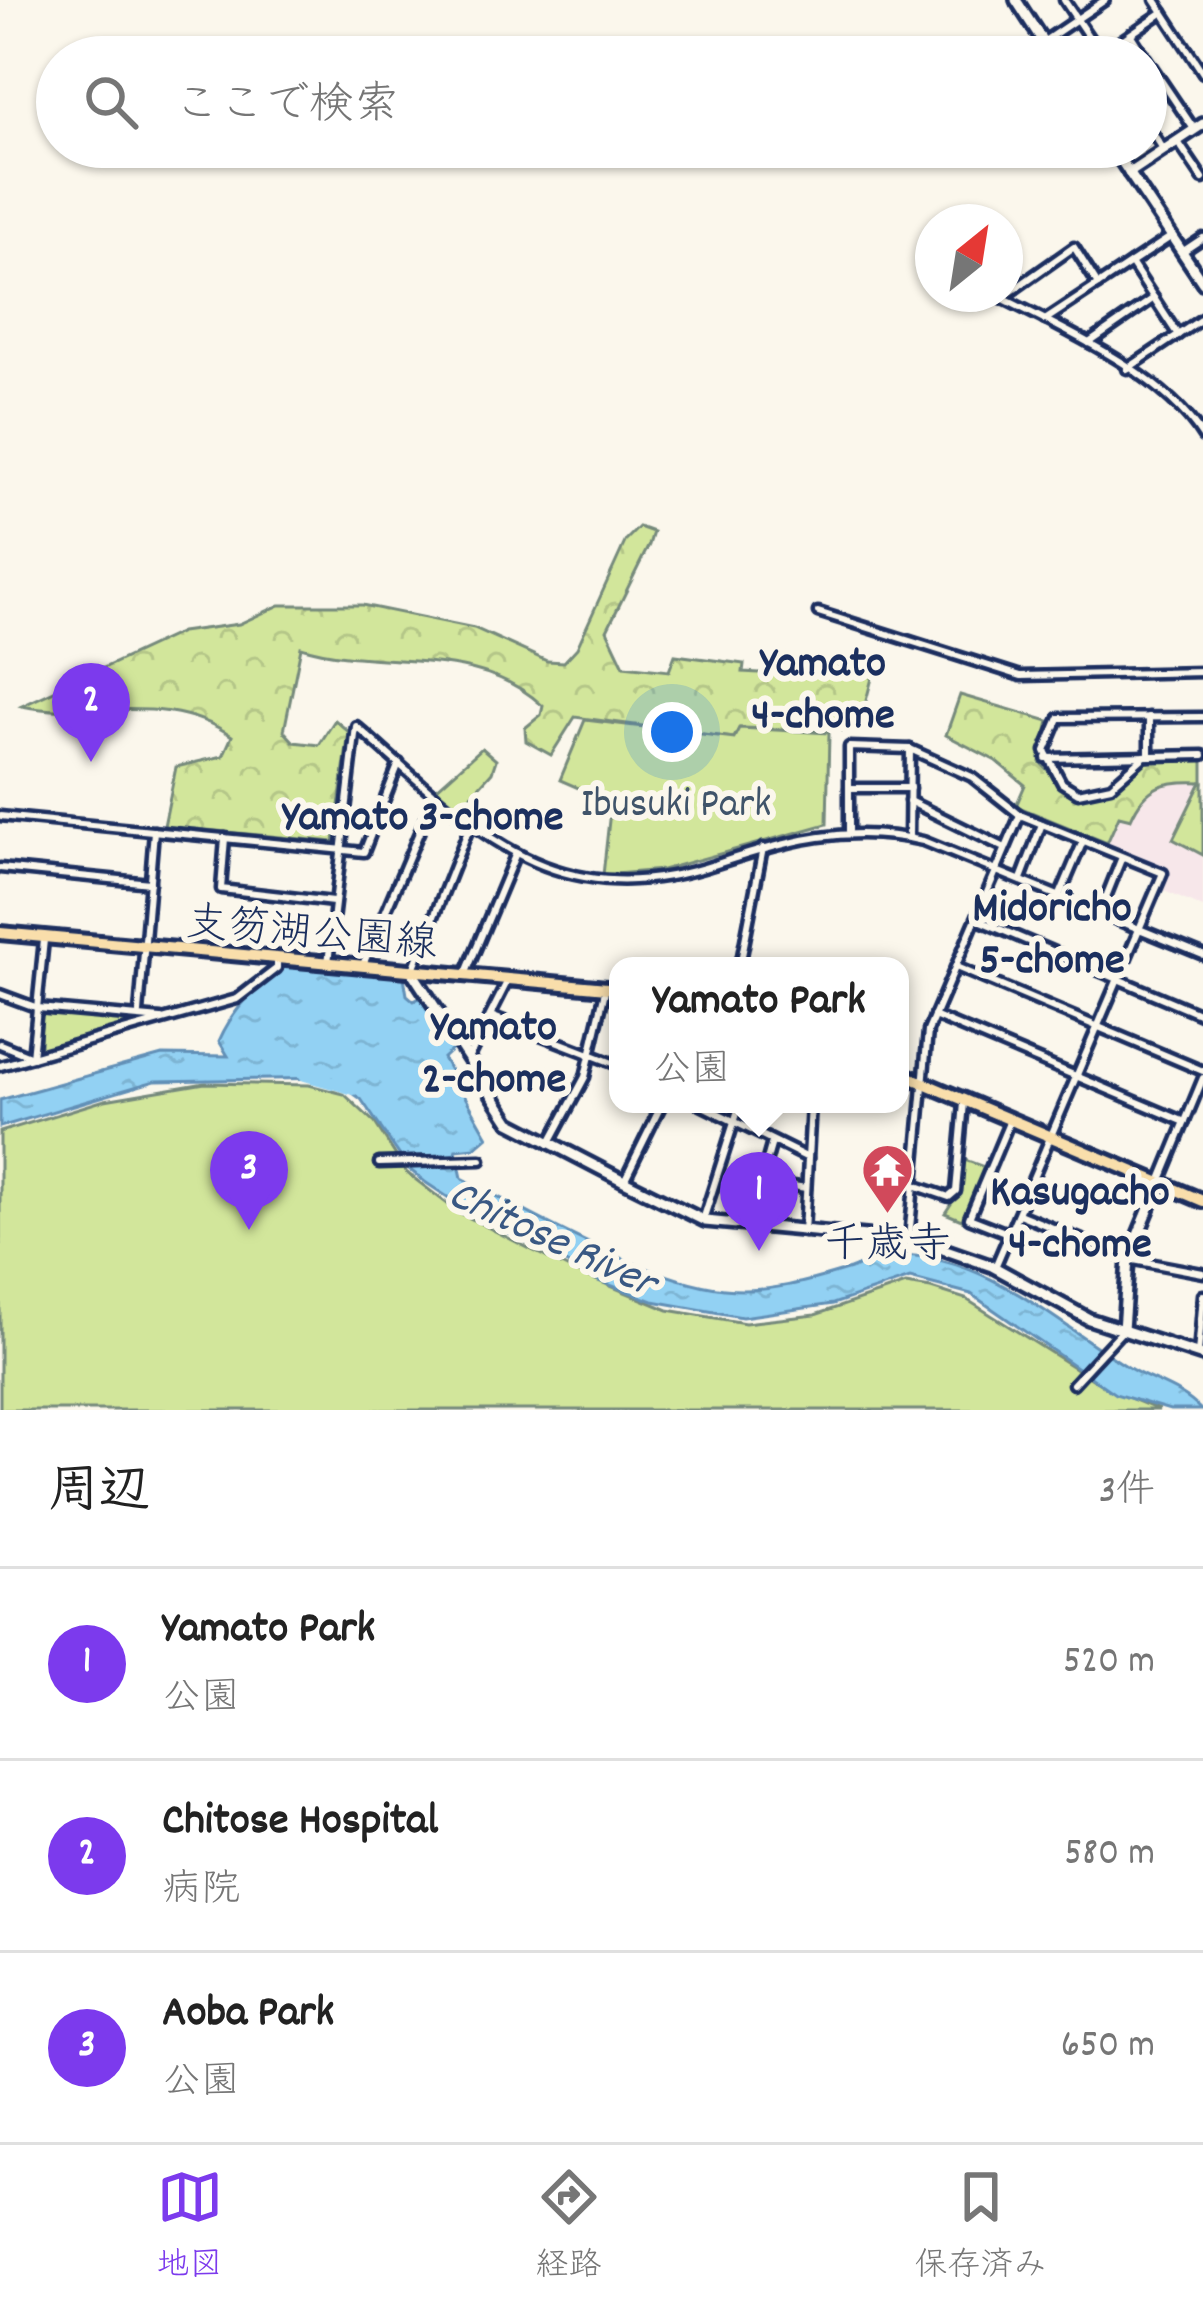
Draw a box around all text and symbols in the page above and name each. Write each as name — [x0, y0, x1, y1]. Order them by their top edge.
search box — [36, 36, 1167, 168]
icon: search — [78, 69, 144, 135]
text: ここで検索 — [174, 76, 399, 140]
north arrow — [915, 204, 1023, 312]
district label: Yamato 4-chome — [751, 634, 895, 750]
pin: 2 — [52, 663, 130, 762]
your location — [642, 702, 702, 762]
park label: Ibusuki Park — [580, 777, 772, 837]
district label: Yamato 3-chome — [281, 788, 564, 852]
district label: Midoricho 5-chome — [972, 879, 1132, 995]
street label: 支笏湖公園線 — [183, 896, 440, 978]
popup — [609, 957, 909, 1113]
text: Yamato Park — [652, 971, 866, 1035]
district label: Yamato 2-chome — [422, 998, 566, 1114]
text: 公園 — [652, 1045, 730, 1100]
pin: 3 — [210, 1131, 288, 1230]
temple icon: 千歳寺 — [859, 1141, 915, 1215]
pin: 1 — [720, 1152, 798, 1251]
district label: Kasugacho 4-chome — [990, 1163, 1170, 1279]
water label: Chitose River — [437, 1165, 669, 1319]
place label: 千歳寺 — [824, 1218, 950, 1278]
text: 周辺 — [48, 1459, 150, 1531]
text: 3件 — [1099, 1466, 1155, 1521]
text: Yamato Park — [162, 1599, 375, 1663]
text: 1 — [83, 1636, 91, 1691]
text: 520 m — [1063, 1636, 1155, 1691]
text: 公園 — [162, 1673, 240, 1728]
text: Chitose Hospital — [162, 1791, 438, 1855]
text: 2 — [78, 1828, 96, 1883]
text: 580 m — [1064, 1828, 1155, 1883]
text: 病院 — [162, 1865, 240, 1920]
text: Aoba Park — [162, 1983, 334, 2047]
text: 3 — [78, 2020, 96, 2075]
text: 650 m — [1061, 2020, 1155, 2075]
text: 公園 — [162, 2057, 240, 2112]
tab: 地図 — [157, 2164, 223, 2291]
tab: 経路 — [536, 2164, 602, 2291]
tab: 保存済み — [915, 2164, 1047, 2291]

